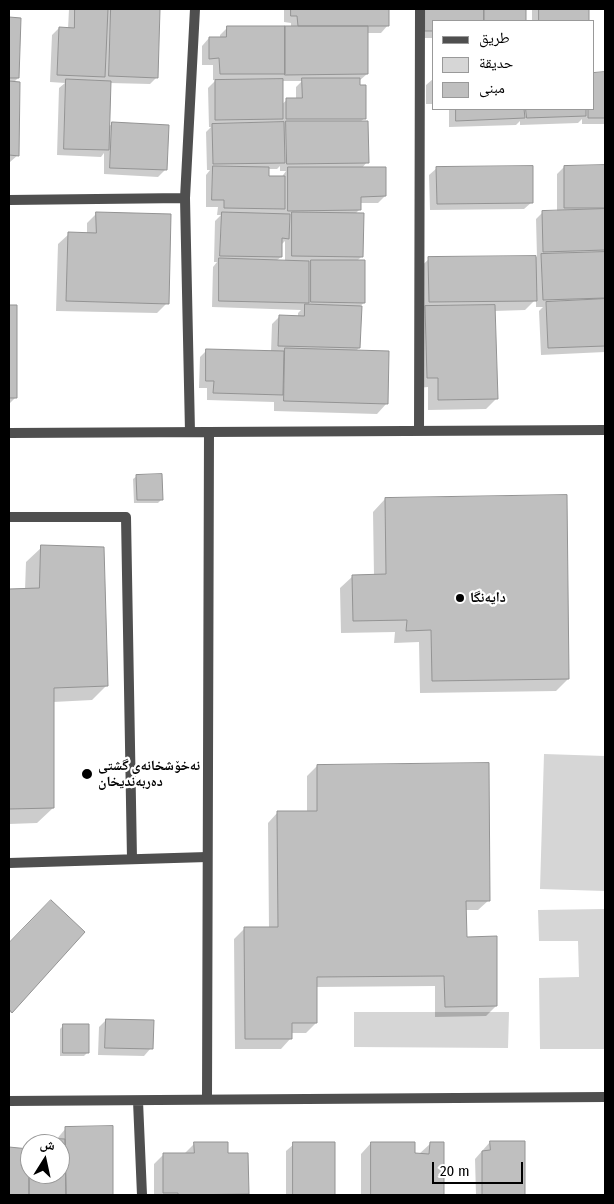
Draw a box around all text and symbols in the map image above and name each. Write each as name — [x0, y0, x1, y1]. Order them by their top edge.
legend — [432, 20, 594, 110]
text: طريق — [479, 29, 510, 47]
text: حديقة — [479, 54, 513, 72]
text: مبنى — [479, 79, 505, 97]
place label: دایەنگا — [470, 590, 506, 606]
marker: دایەنگا — [454, 592, 466, 604]
place label: نەخۆشخانەی گشتی دەربەندیخان — [98, 758, 200, 790]
marker: نەخۆشخانەی گشتی دەربەندیخان — [80, 767, 94, 781]
north arrow — [20, 1134, 70, 1184]
text: ش — [39, 1135, 56, 1154]
scale bar — [434, 1152, 525, 1184]
text: 20 m — [440, 1162, 470, 1180]

